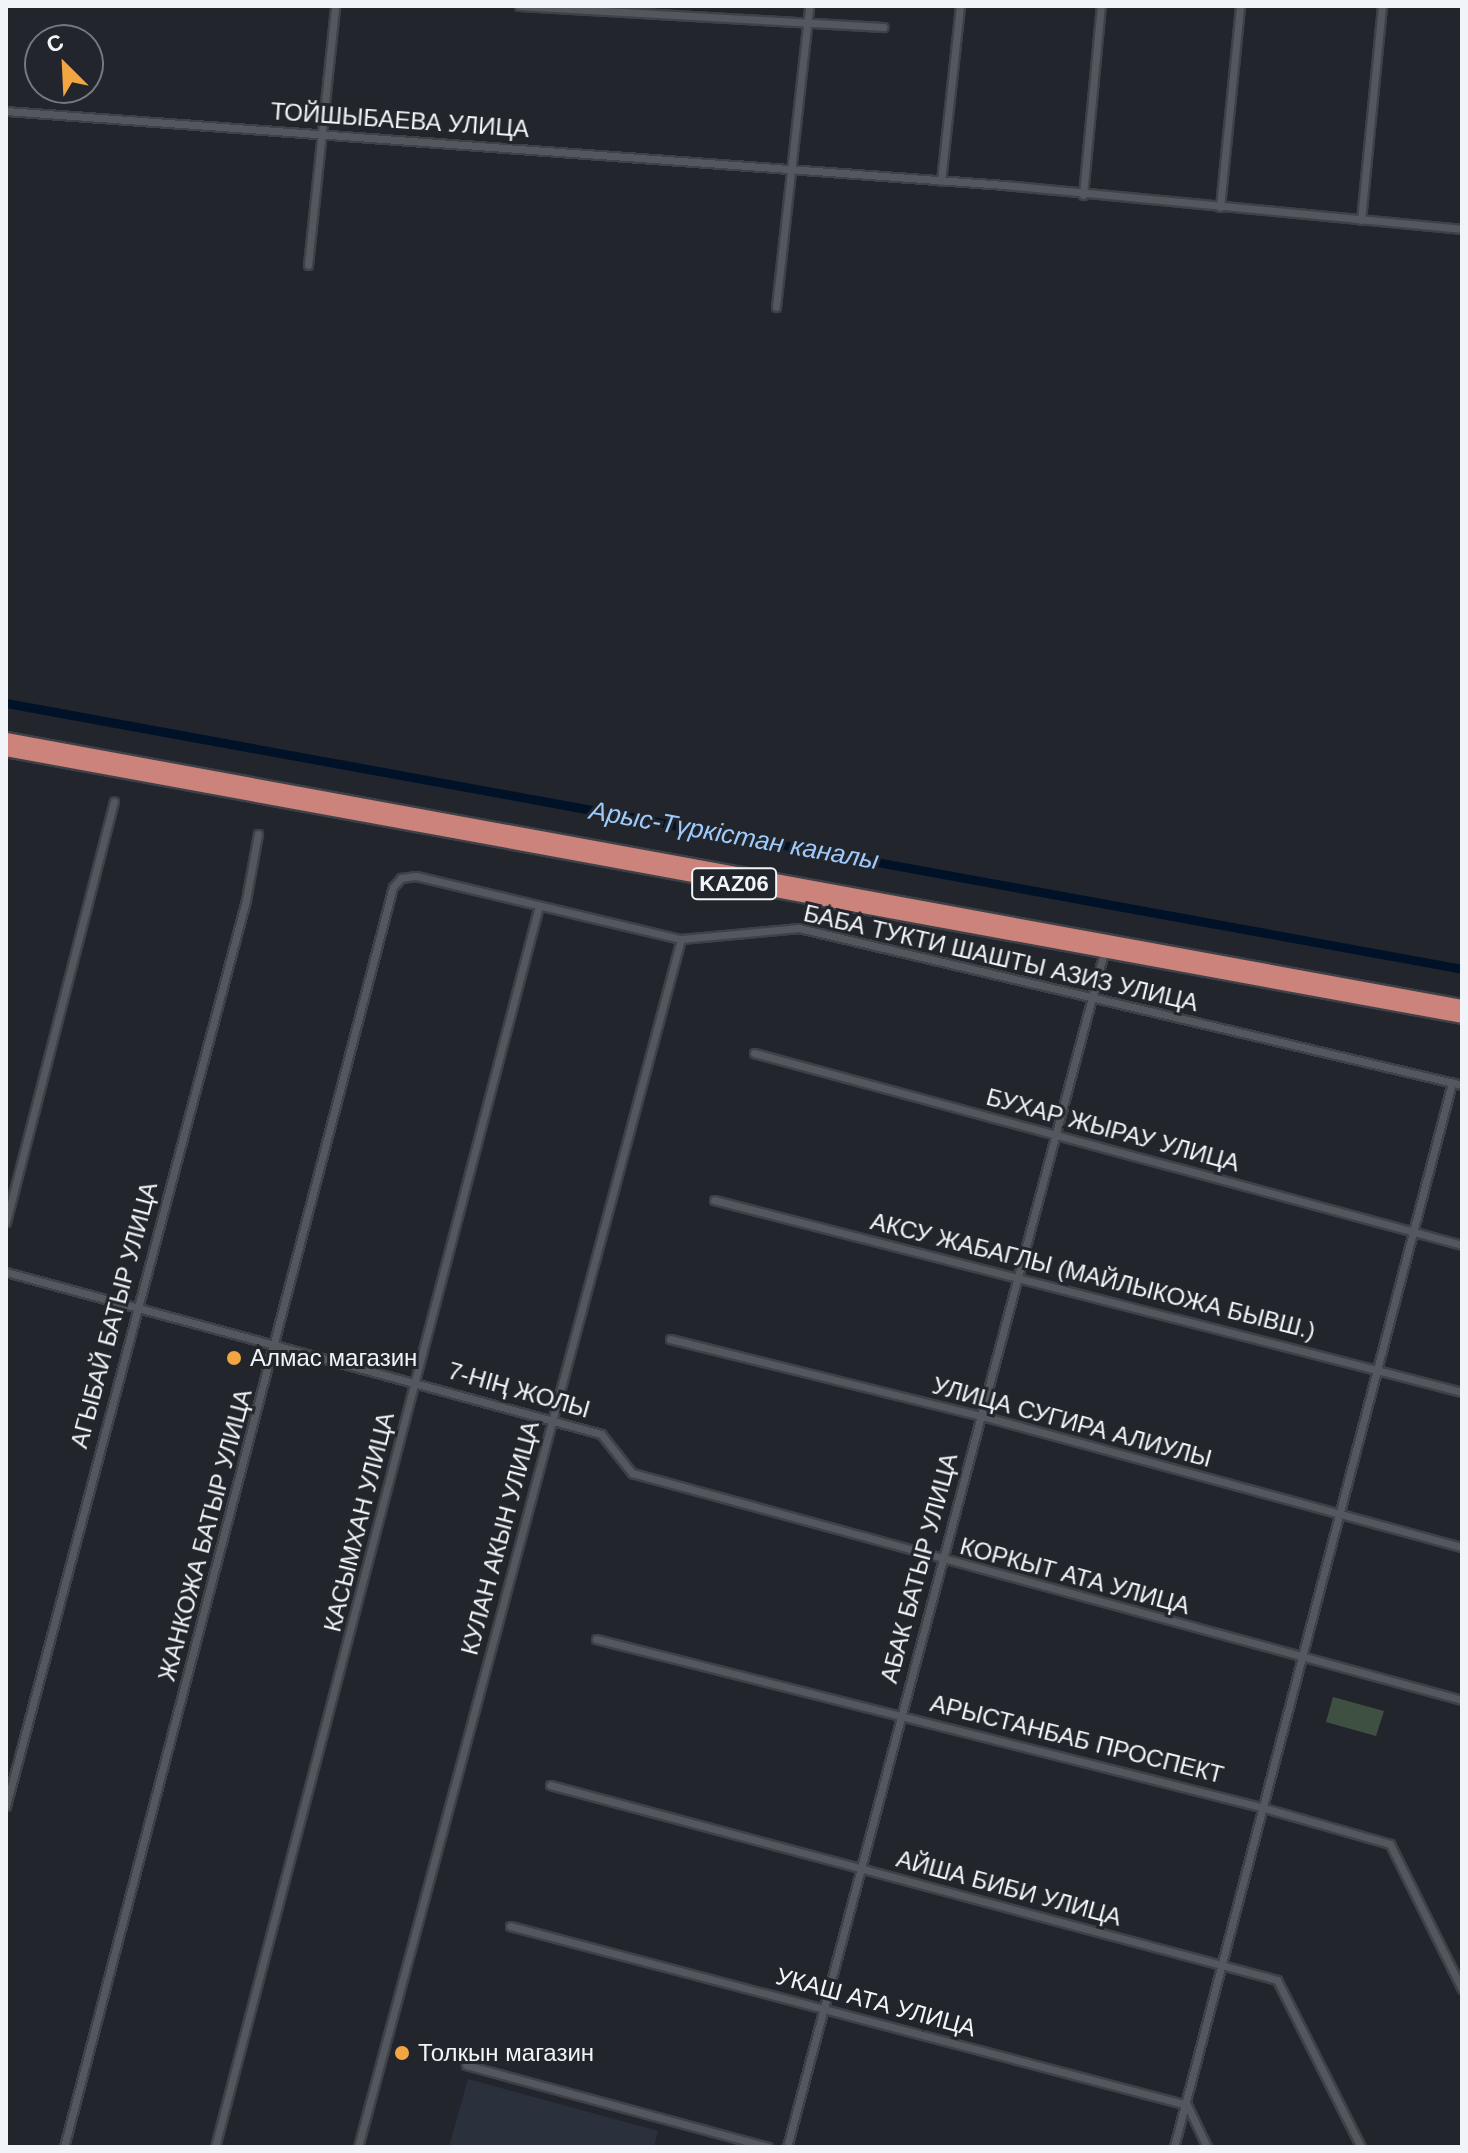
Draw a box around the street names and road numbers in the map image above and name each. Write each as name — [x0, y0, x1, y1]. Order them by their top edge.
street label: ТОЙШЫБАЕВА УЛИЦА — [270, 97, 530, 143]
road number: KАZ06 — [690, 866, 778, 902]
street label: БАБА ТУКТИ ШАШТЫ АЗИЗ УЛИЦА — [801, 899, 1201, 1017]
street label: БУХАР ЖЫРАУ УЛИЦА — [983, 1082, 1243, 1178]
street label: АГЫБАЙ БАТЫР УЛИЦА — [65, 1179, 163, 1451]
street label: АКСУ ЖАБАГЛЫ (МАЙЛЫКОЖА БЫВШ.) — [868, 1207, 1318, 1345]
street label: 7-НІҢ ЖОЛЫ — [445, 1356, 593, 1424]
street label: УЛИЦА СУГИРА АЛИУЛЫ — [929, 1371, 1215, 1473]
street label: ЖАНКОЖА БАТЫР УЛИЦА — [152, 1386, 258, 1684]
street label: КАСЫМХАН УЛИЦА — [318, 1409, 400, 1635]
street label: КУЛАН АКЫН УЛИЦА — [455, 1418, 545, 1658]
street label: АБАК БАТЫР УЛИЦА — [874, 1450, 964, 1686]
street label: КОРКЫТ АТА УЛИЦА — [957, 1531, 1193, 1621]
street label: АРЫСТАНБАБ ПРОСПЕКТ — [927, 1689, 1227, 1789]
street label: АЙША БИБИ УЛИЦА — [893, 1844, 1125, 1932]
street label: УКАШ АТА УЛИЦА — [773, 1961, 979, 2043]

